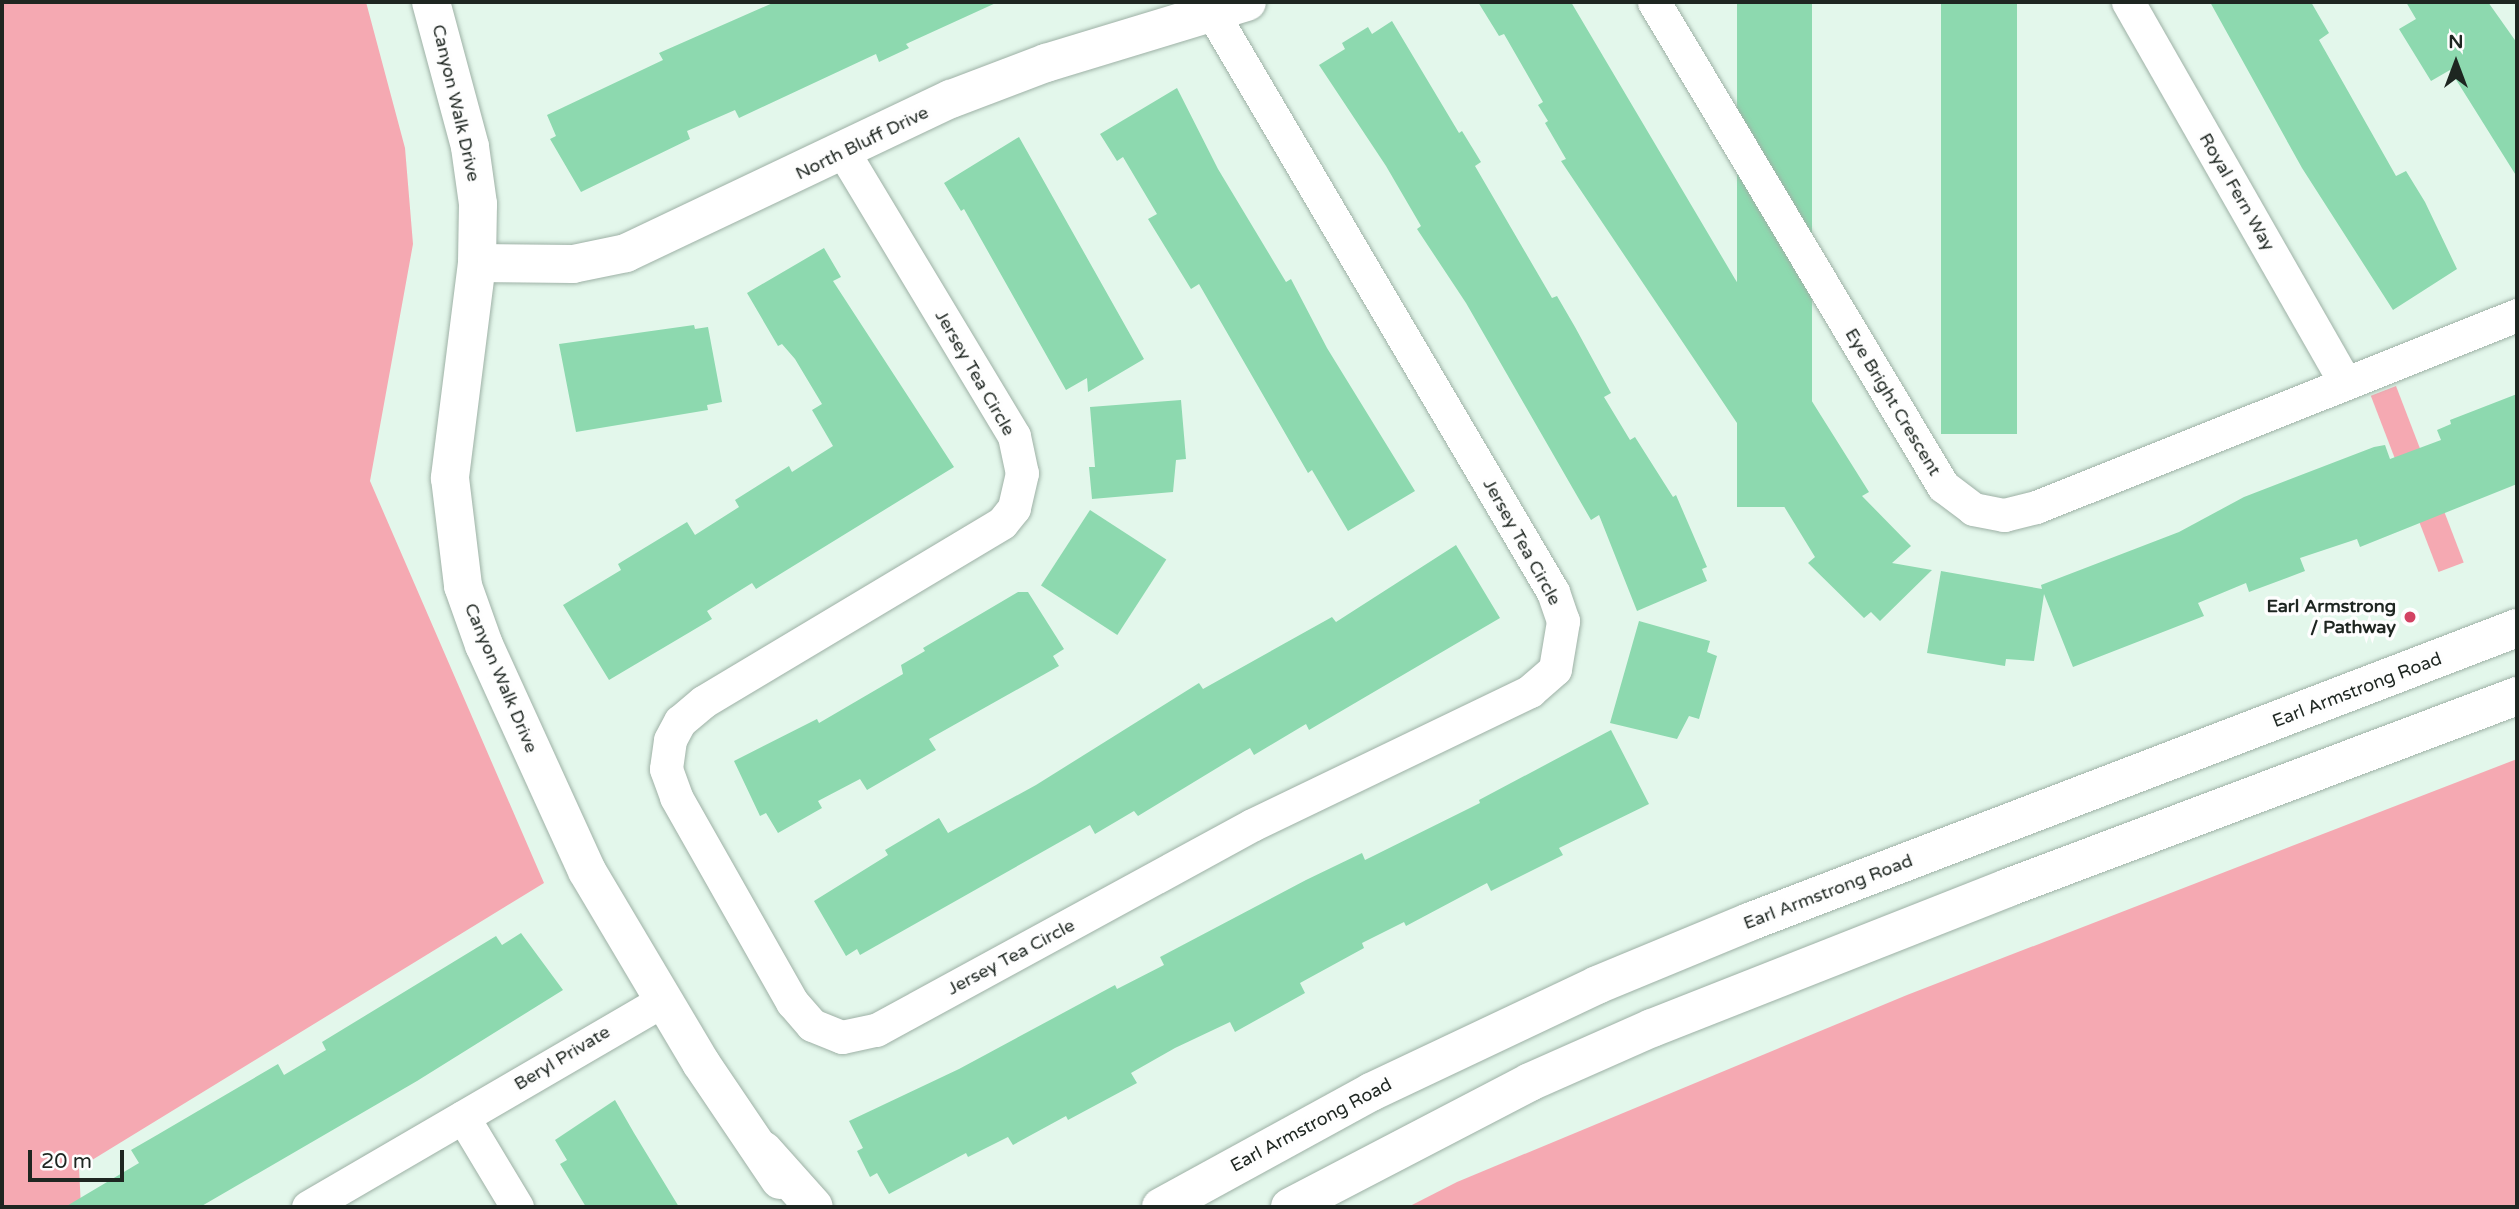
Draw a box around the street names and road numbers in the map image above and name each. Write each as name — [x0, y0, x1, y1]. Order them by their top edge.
street label: Canyon Walk Drive — [427, 22, 485, 184]
street label: North Bluff Drive — [792, 101, 932, 185]
street label: Royal Fern Way — [2195, 129, 2279, 255]
street label: Jersey Tea Circle — [930, 306, 1020, 440]
street label: Eye Bright Crescent — [1840, 324, 1946, 480]
street label: Jersey Tea Circle — [1478, 475, 1566, 609]
street label: Canyon Walk Drive — [460, 600, 542, 756]
street label: Earl Armstrong Road — [2269, 648, 2445, 732]
street label: Earl Armstrong Road — [1740, 850, 1916, 934]
street label: Jersey Tea Circle — [944, 914, 1078, 1000]
street label: Beryl Private — [510, 1021, 614, 1095]
street label: Earl Armstrong Road — [1227, 1073, 1395, 1177]

